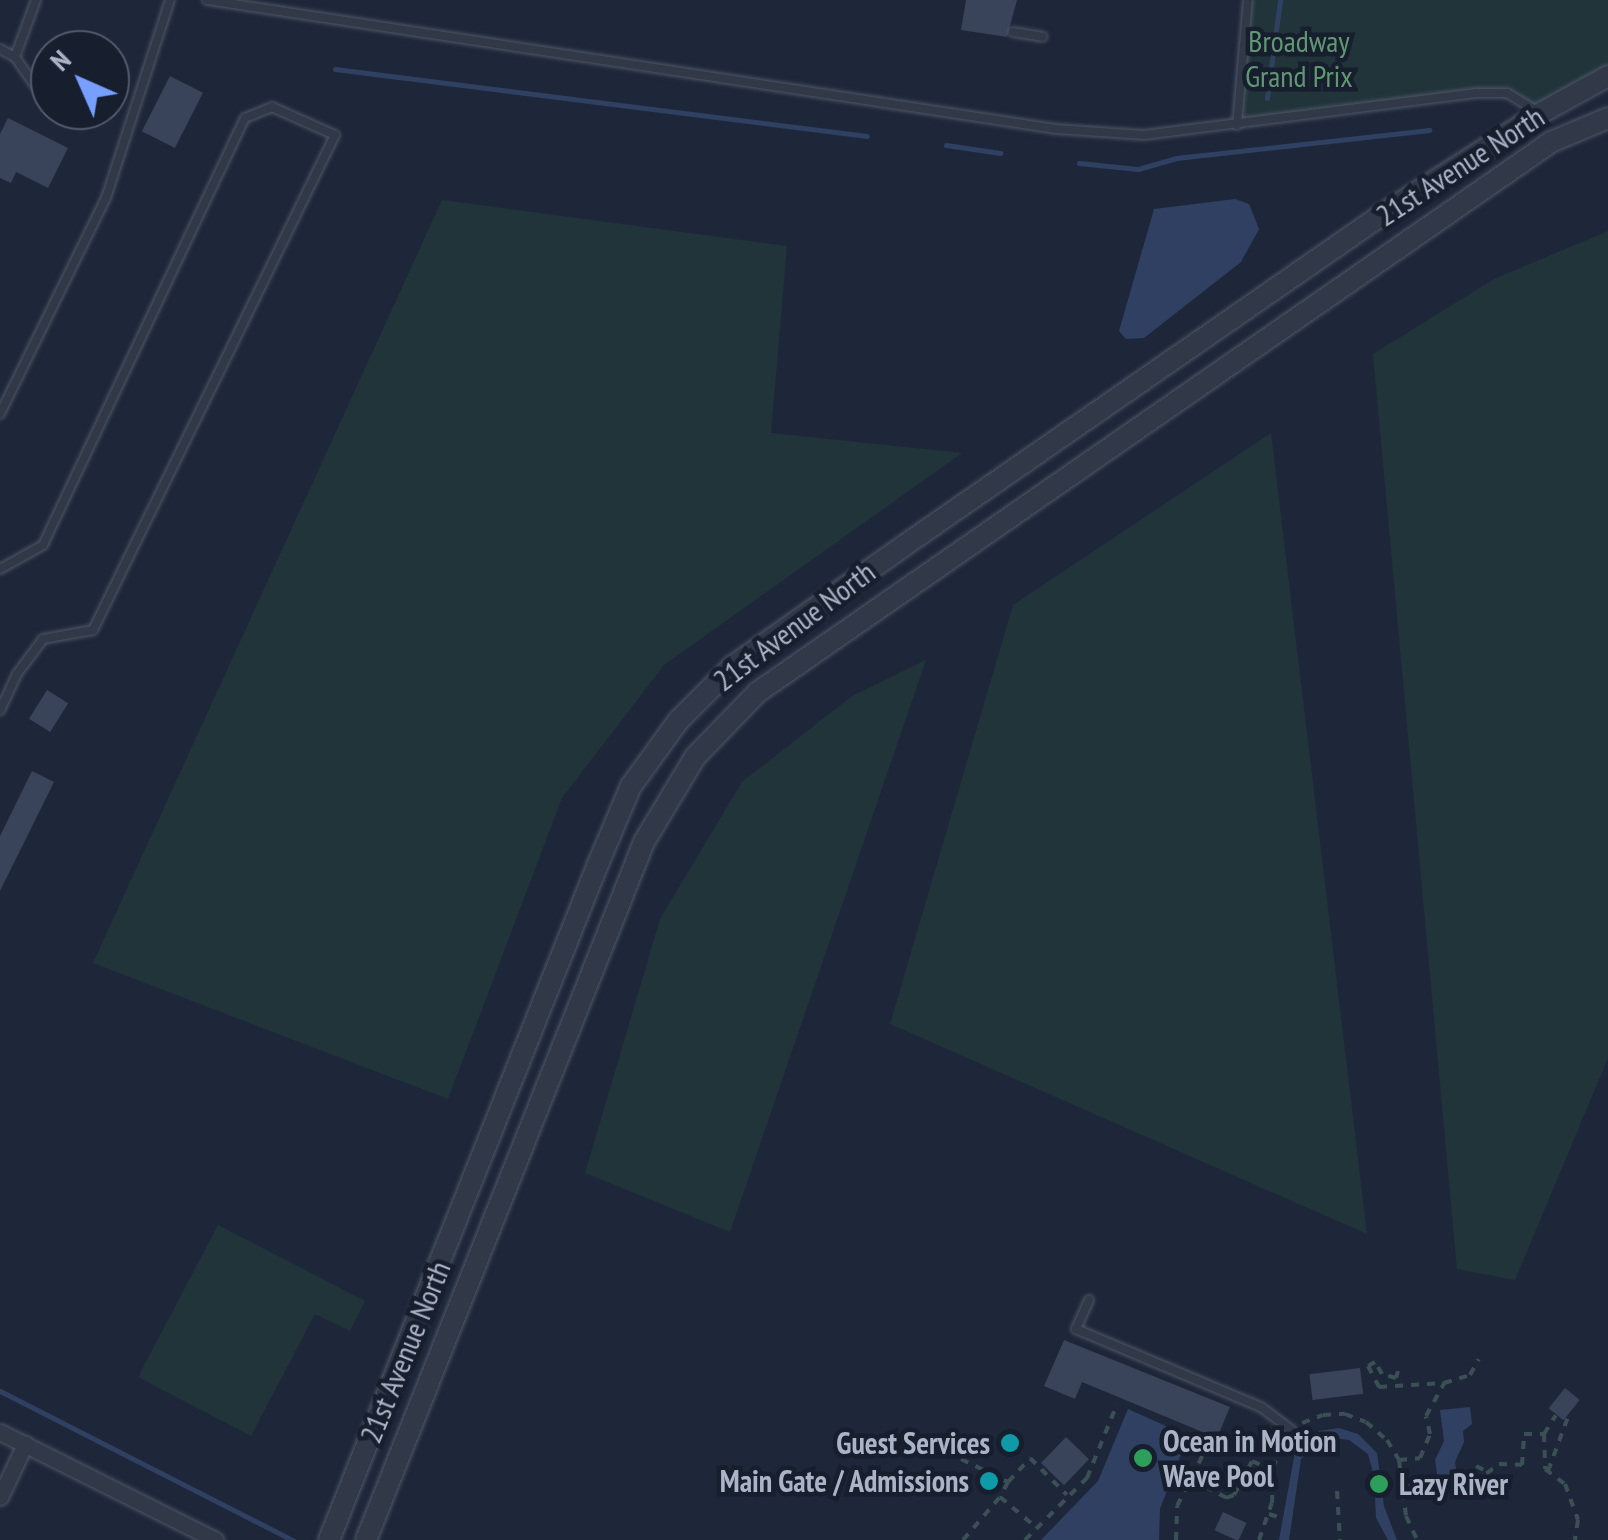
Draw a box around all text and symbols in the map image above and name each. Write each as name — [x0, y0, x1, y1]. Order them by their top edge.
park label: Broadway Grand Prix — [1245, 23, 1353, 94]
north arrow — [30, 30, 130, 130]
text: N — [41, 41, 78, 78]
street label: 21st Avenue North — [1369, 98, 1551, 234]
street label: 21st Avenue North — [706, 553, 882, 699]
street label: 21st Avenue North — [352, 1256, 458, 1448]
place label: Ocean in Motion Wave Pool — [1163, 1423, 1336, 1494]
place label: Guest Services — [836, 1425, 990, 1461]
marker: Guest Services — [999, 1432, 1021, 1454]
marker: Ocean in Motion Wave Pool — [1132, 1447, 1154, 1469]
place label: Main Gate / Admissions — [718, 1463, 969, 1499]
place label: Lazy River — [1399, 1466, 1509, 1502]
marker: Main Gate / Admissions — [978, 1470, 1000, 1492]
marker: Lazy River — [1368, 1473, 1390, 1495]

